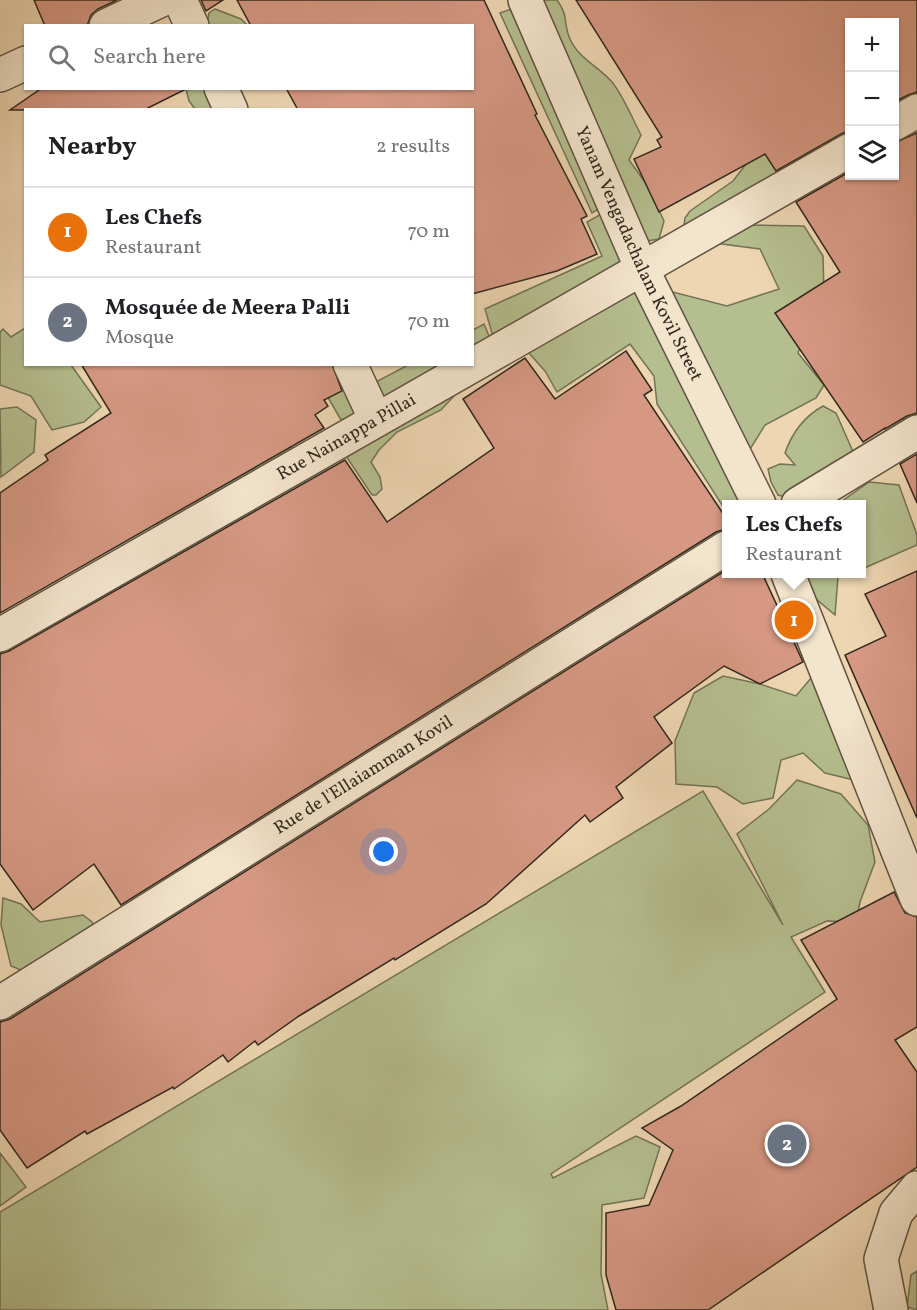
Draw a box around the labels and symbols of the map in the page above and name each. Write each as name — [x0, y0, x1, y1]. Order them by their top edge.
street label: Yanam Vengadachalam Kovil Street — [569, 122, 708, 385]
street label: Rue Nainappa Pillai — [272, 388, 421, 487]
pin: 1 — [774, 598, 814, 642]
street label: Rue de l'Ellaiamman Kovil — [269, 710, 458, 841]
your location — [369, 837, 398, 866]
pin: 2 — [768, 1122, 806, 1166]

